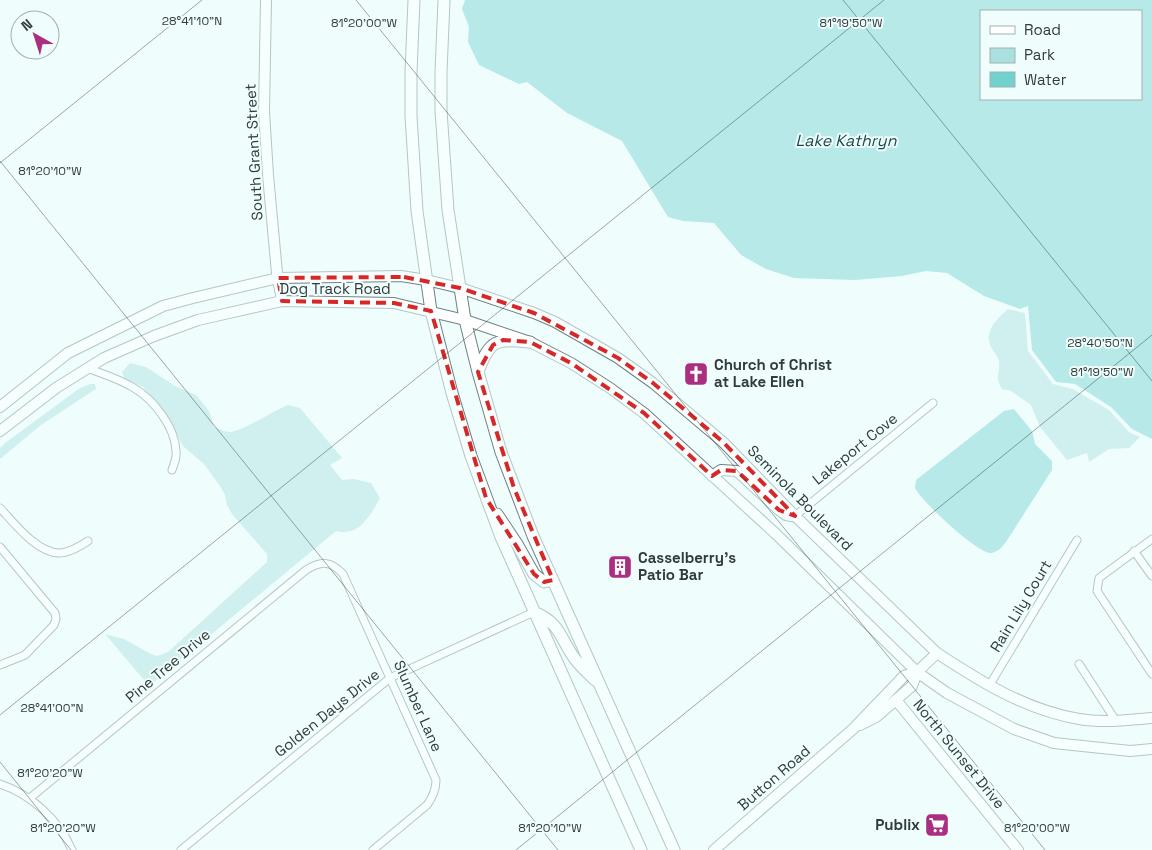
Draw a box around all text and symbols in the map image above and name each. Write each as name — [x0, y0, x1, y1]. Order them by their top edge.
north arrow — [10, 10, 60, 60]
legend — [980, 10, 1142, 100]
text: 28°41'10"N — [162, 13, 222, 29]
text: N — [18, 15, 36, 35]
text: 81°20'00"W — [331, 15, 397, 31]
text: 81°19'50"W — [820, 15, 883, 31]
text: Road — [1024, 20, 1061, 39]
text: Park — [1024, 45, 1055, 64]
text: Water — [1024, 70, 1067, 89]
street label: South Grant Street — [240, 83, 267, 221]
water label: Lake Kathryn — [796, 130, 898, 151]
text: 81°20'10"W — [18, 163, 82, 179]
street label: Dog Track Road — [279, 279, 391, 298]
text: 28°40'50"N — [1067, 335, 1133, 351]
place label: Church of Christ at Lake Ellen — [714, 355, 832, 391]
church icon: Church of Christ at Lake Ellen — [683, 361, 709, 387]
text: 81°19'50"W — [1071, 364, 1134, 380]
street label: Lakeport Cove — [808, 408, 901, 489]
street label: Seminola Boulevard — [744, 441, 857, 554]
place label: Casselberry's Patio Bar — [638, 548, 736, 584]
building icon: Casselberry's Patio Bar — [607, 554, 633, 580]
street label: Rain Lily Court — [986, 556, 1056, 655]
street label: Pine Tree Drive — [121, 625, 214, 707]
street label: Slumber Lane — [390, 657, 447, 754]
street label: Golden Days Drive — [270, 664, 383, 761]
street label: North Sunset Drive — [909, 695, 1010, 812]
text: 28°41'00"N — [21, 700, 83, 716]
street label: Button Road — [733, 741, 814, 814]
text: 81°20'20"W — [17, 765, 83, 781]
supermarket icon: Publix — [924, 812, 950, 838]
place label: Publix — [875, 815, 920, 834]
text: 81°20'20"W — [30, 820, 96, 836]
text: 81°20'10"W — [518, 820, 582, 836]
text: 81°20'00"W — [1004, 820, 1070, 836]

